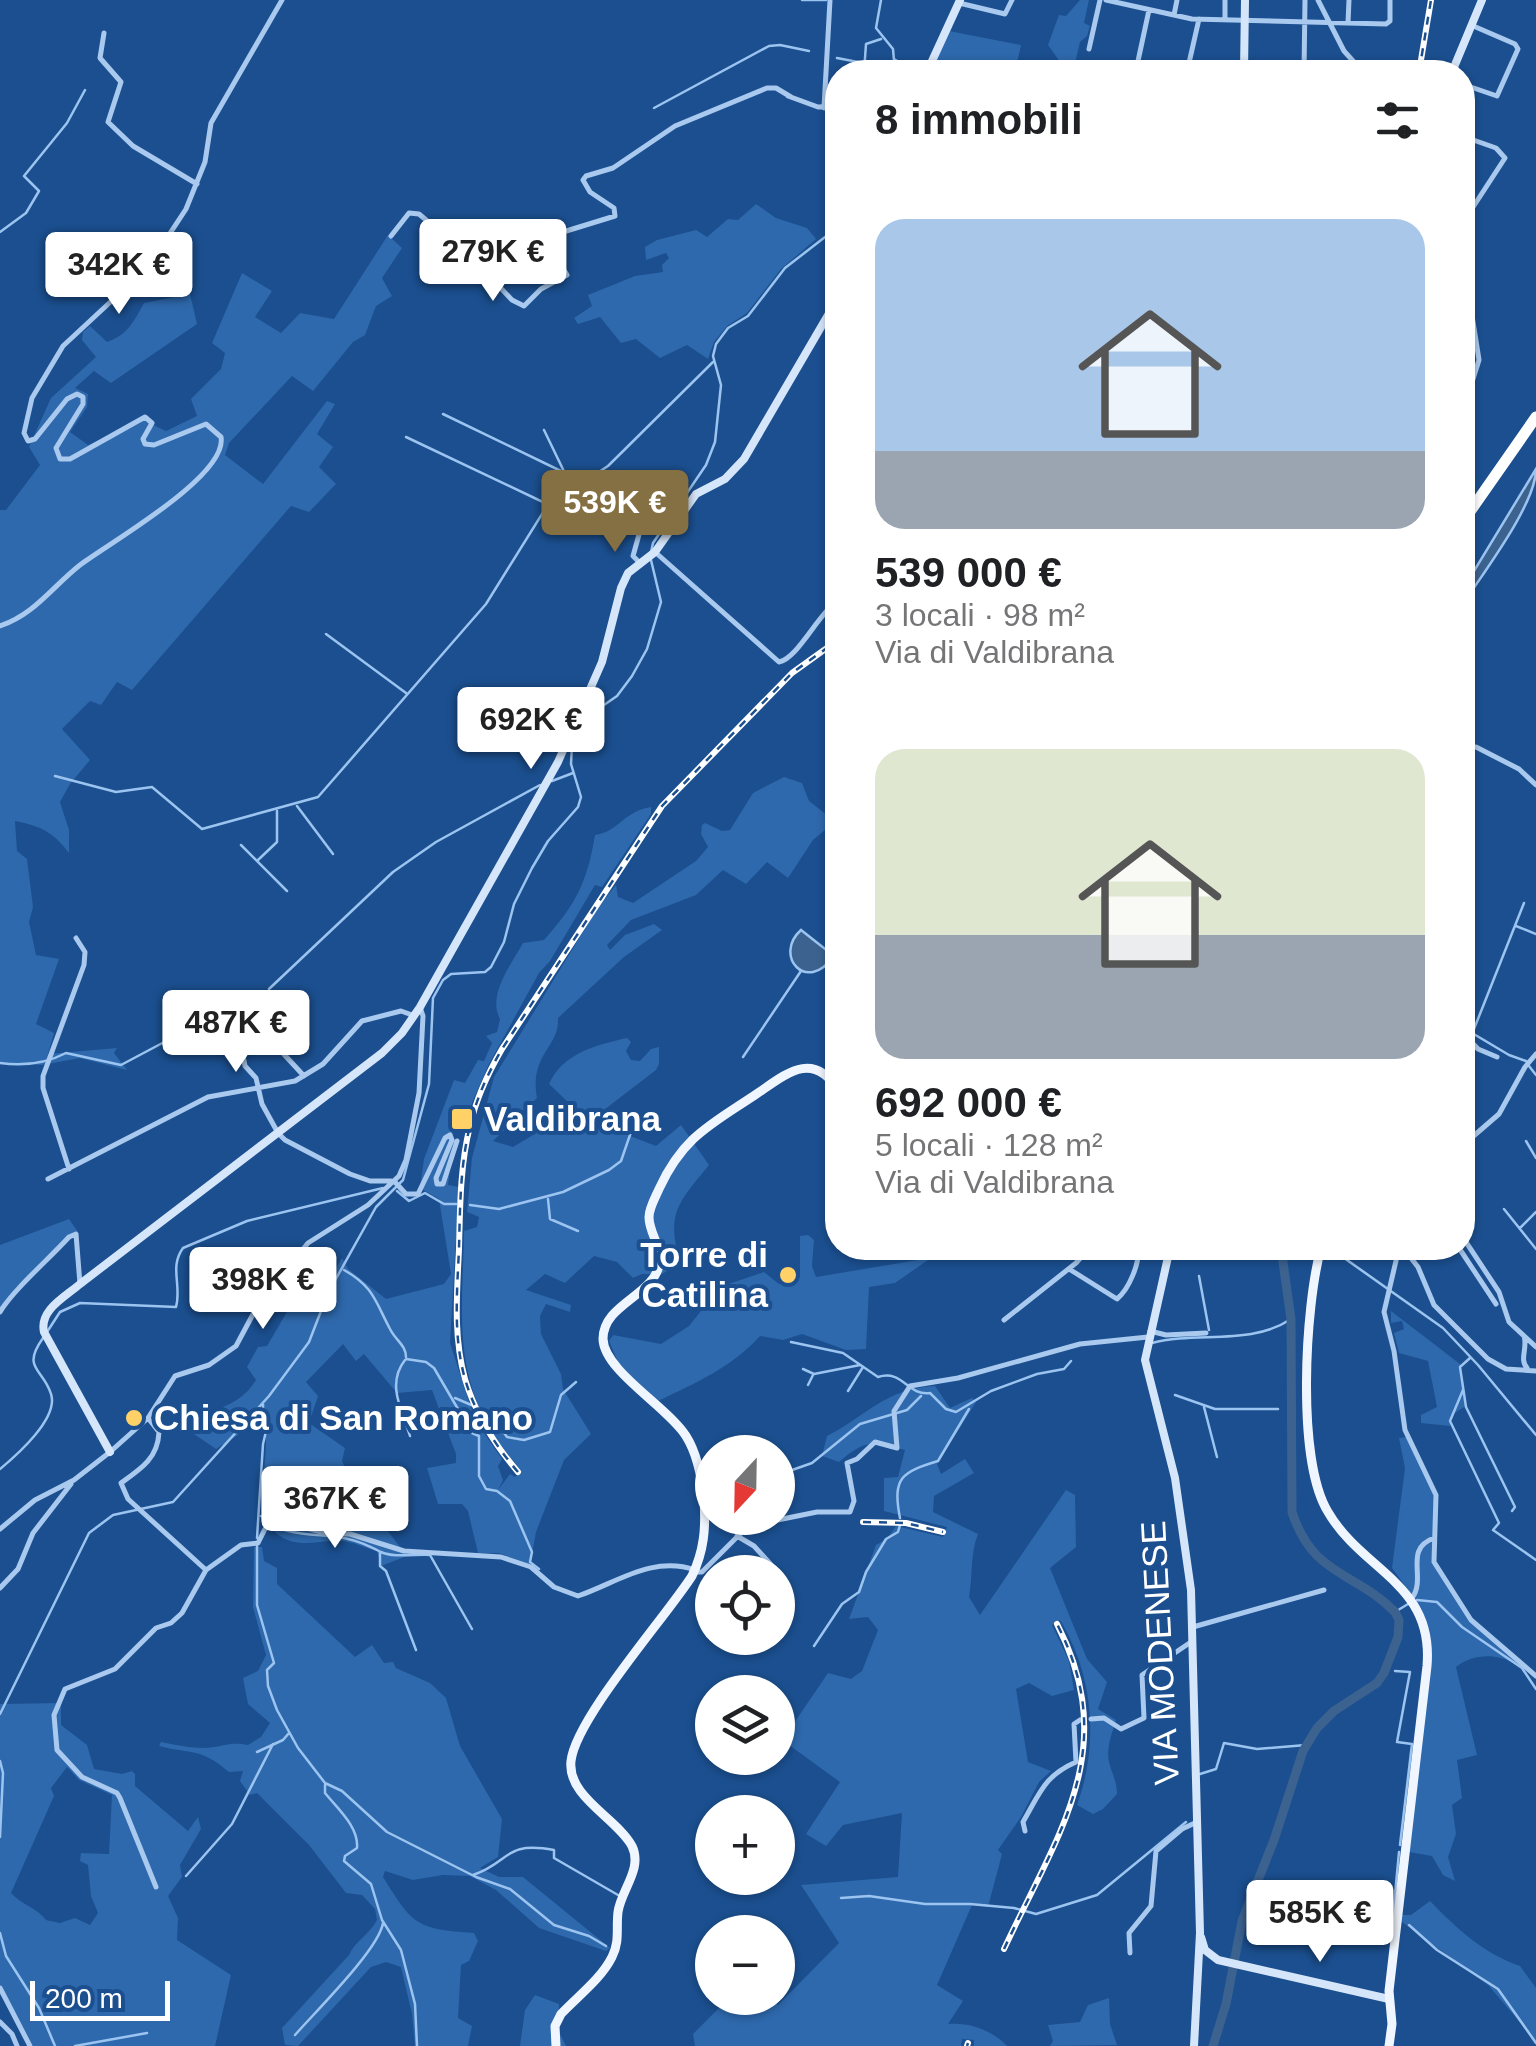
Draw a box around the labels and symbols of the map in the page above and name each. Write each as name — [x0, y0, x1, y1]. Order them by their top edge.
pin: 279K € — [412, 219, 574, 304]
pin: 342K € — [38, 232, 200, 317]
pin: 539K € — [534, 470, 696, 555]
pin: 692K € — [450, 687, 612, 772]
pin: 487K € — [155, 990, 317, 1075]
place label: Valdibrana — [484, 1099, 662, 1138]
marker: Valdibrana — [449, 1106, 475, 1132]
place label: Torre di Catilina — [640, 1235, 769, 1314]
pin: 398K € — [182, 1247, 344, 1332]
marker: Torre di Catilina — [777, 1264, 799, 1286]
place label: Chiesa di San Romano — [154, 1398, 533, 1437]
marker: Chiesa di San Romano — [123, 1407, 145, 1429]
north arrow — [695, 1435, 795, 1535]
pin: 367K € — [254, 1466, 416, 1551]
street label: VIA MODENESE — [1133, 1520, 1186, 1786]
pin: 585K € — [1239, 1880, 1401, 1965]
scale bar — [30, 1976, 170, 2020]

